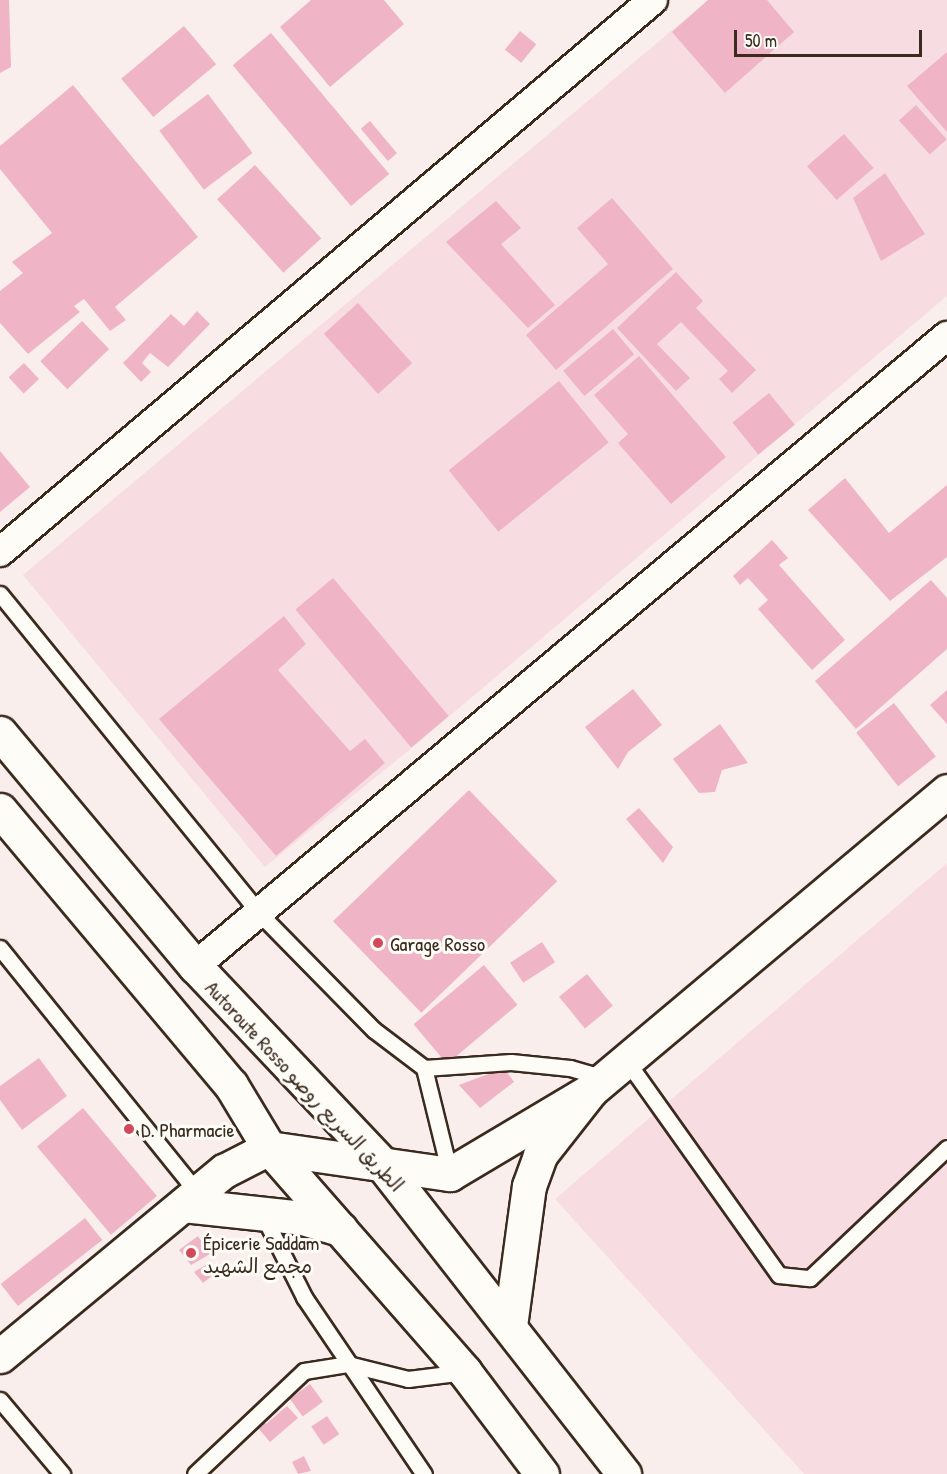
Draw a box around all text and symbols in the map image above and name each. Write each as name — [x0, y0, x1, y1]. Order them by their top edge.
scale bar — [737, 18, 924, 56]
text: 50 m — [745, 28, 777, 53]
place label: Garage Rosso — [390, 931, 485, 955]
marker: Garage Rosso — [371, 936, 385, 950]
street label: Autoroute Rosso الطريق السريع روصو — [201, 976, 409, 1196]
place label: D. Pharmacie — [141, 1117, 235, 1141]
marker: D. Pharmacie — [122, 1122, 136, 1136]
place label: Épicerie Saddam مجمع الشهيد — [203, 1230, 319, 1277]
marker: Épicerie Saddam مجمع الشهيد — [184, 1246, 198, 1260]

